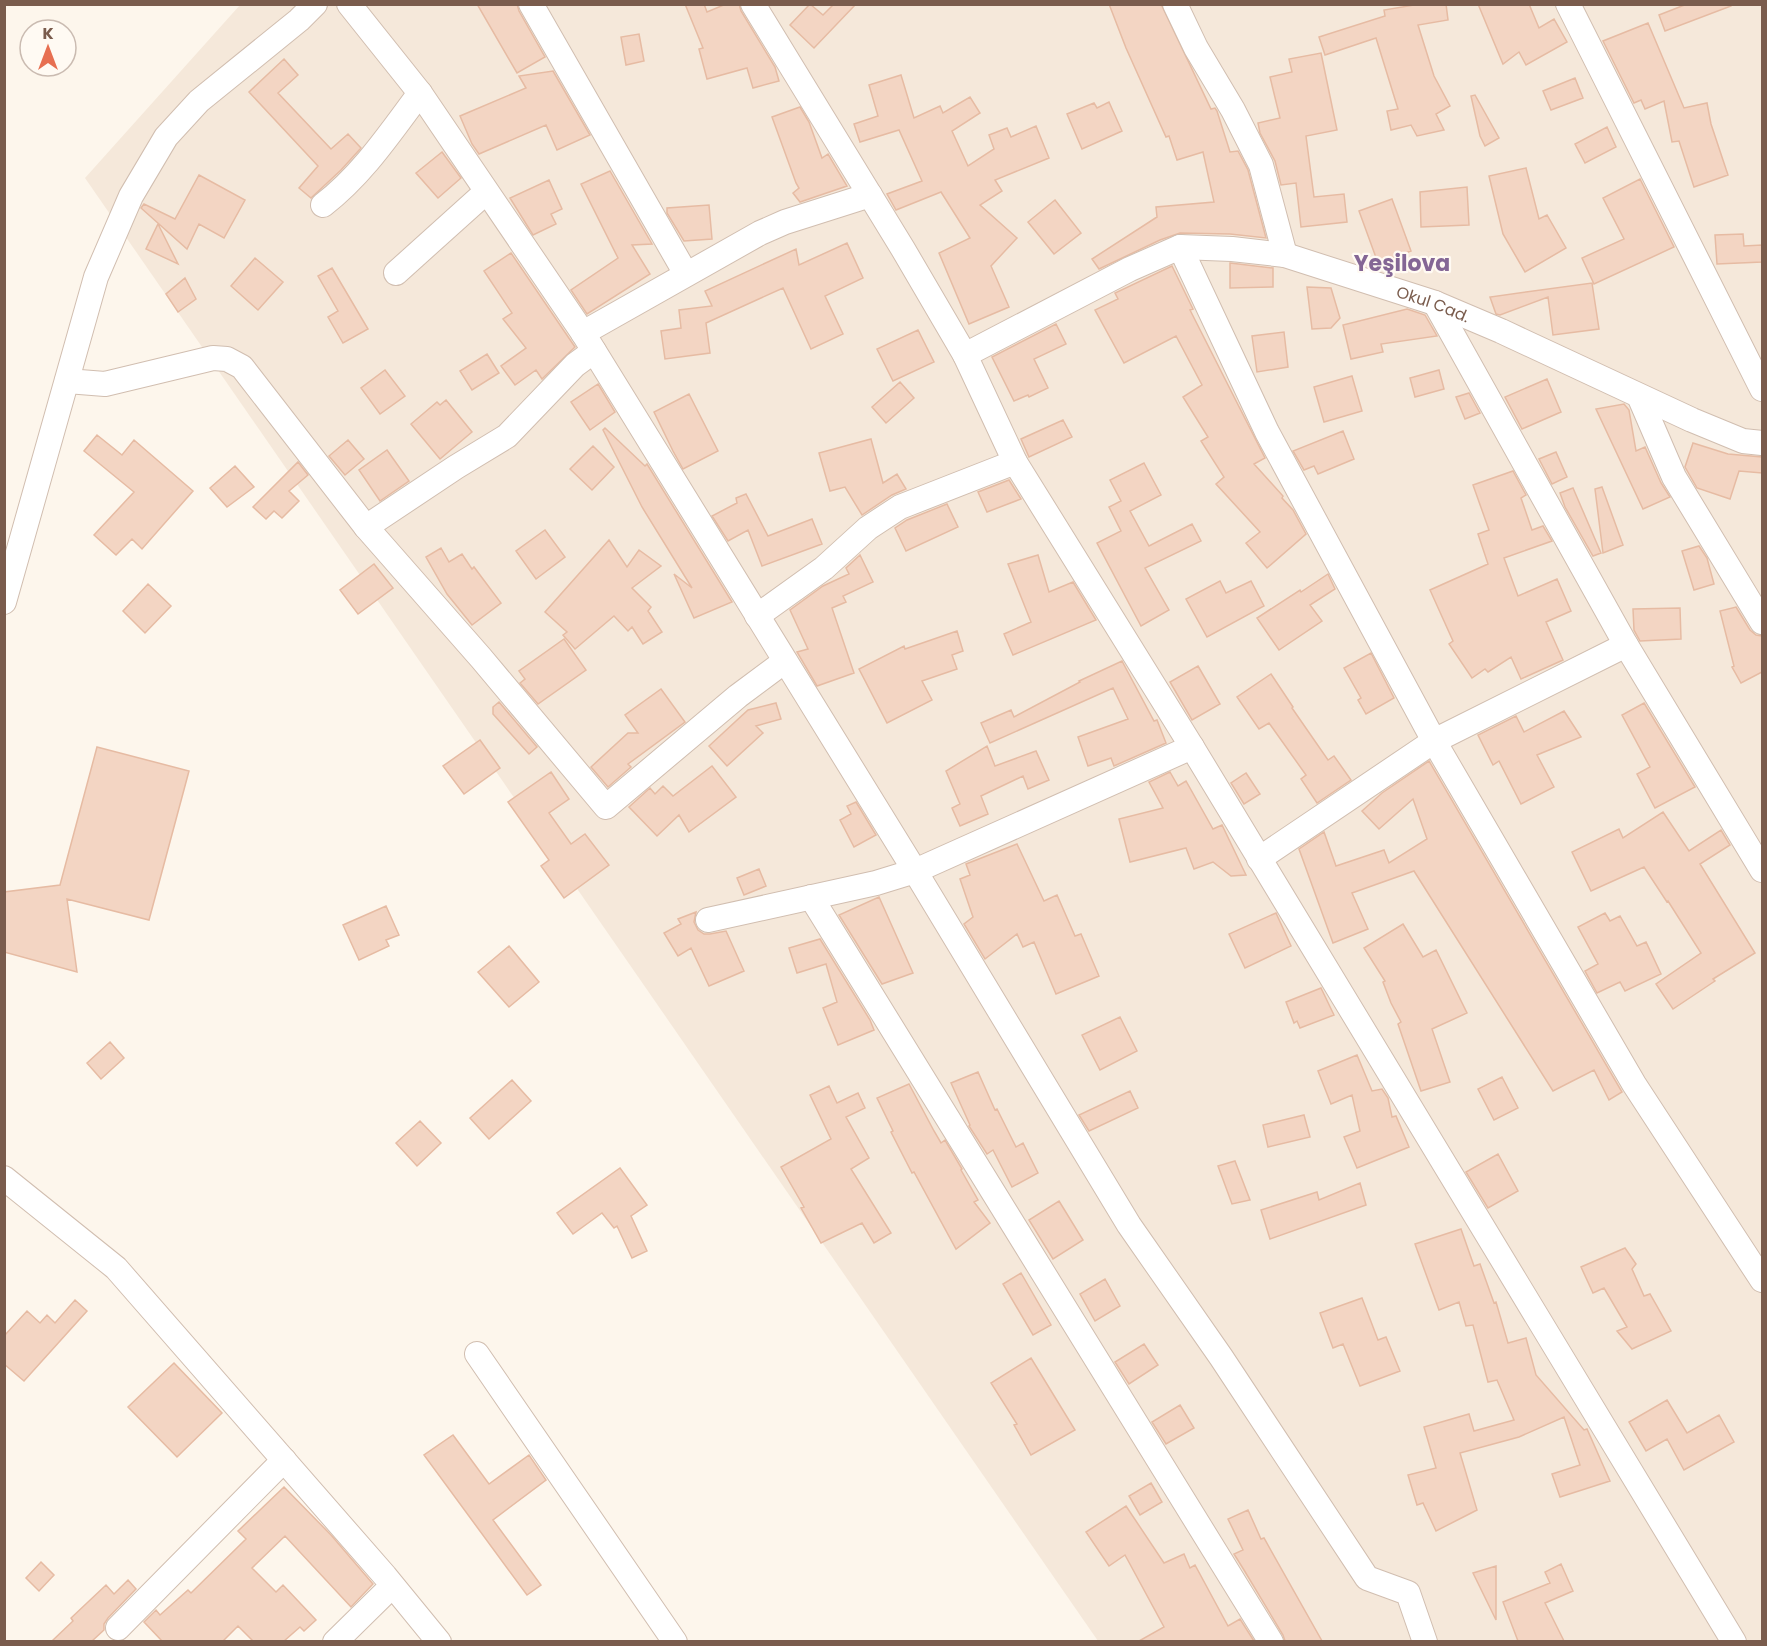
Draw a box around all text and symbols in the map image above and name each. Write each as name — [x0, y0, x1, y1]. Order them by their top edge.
north arrow — [18, 18, 78, 78]
text: K — [42, 22, 54, 45]
district label: Yeşilova — [1354, 248, 1450, 279]
street label: Okul Cad. — [1393, 280, 1473, 328]

